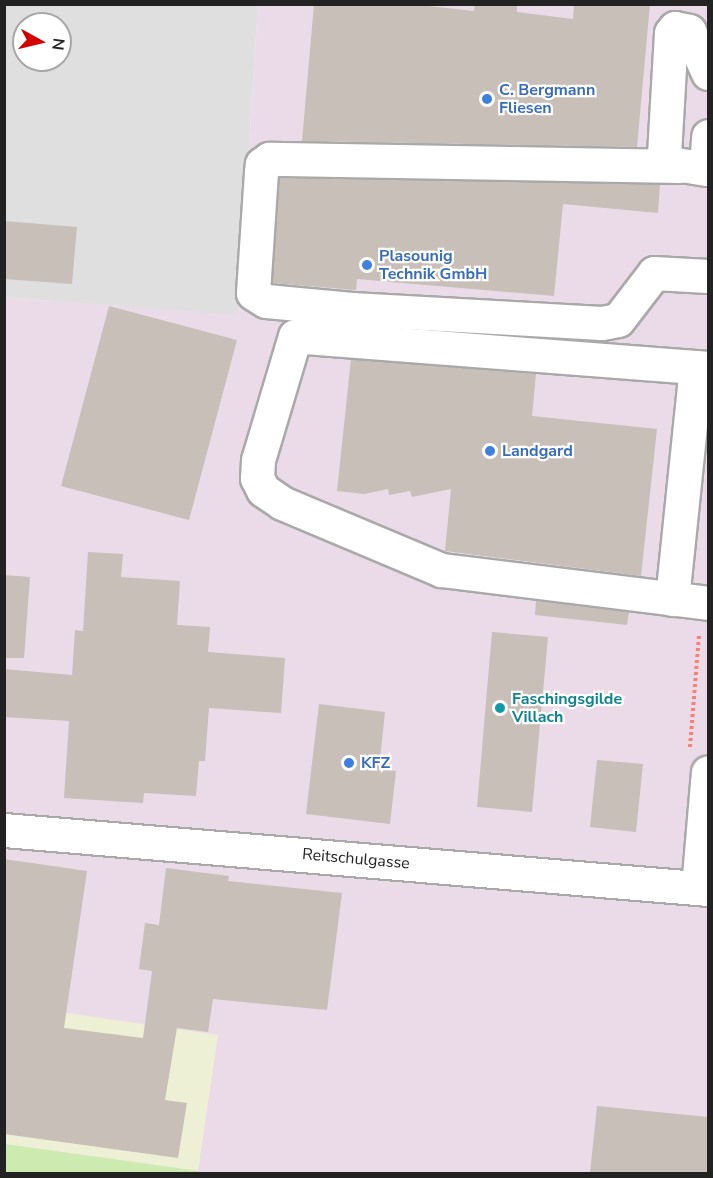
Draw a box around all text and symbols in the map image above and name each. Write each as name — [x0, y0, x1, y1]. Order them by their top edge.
north arrow — [12, 12, 72, 72]
text: N — [46, 37, 70, 52]
place label: C. Bergmann Fliesen — [499, 80, 595, 118]
marker: C. Bergmann Fliesen — [480, 92, 494, 106]
place label: Plasounig Technik GmbH — [379, 246, 487, 284]
marker: Plasounig Technik GmbH — [360, 258, 374, 272]
place label: Landgard — [502, 441, 573, 461]
marker: Landgard — [483, 444, 497, 458]
place label: Faschingsgilde Villach — [512, 689, 622, 727]
marker: Faschingsgilde Villach — [493, 701, 507, 715]
place label: KFZ — [361, 753, 390, 773]
marker: KFZ — [342, 756, 356, 770]
street label: Reitschulgasse — [301, 845, 411, 873]

